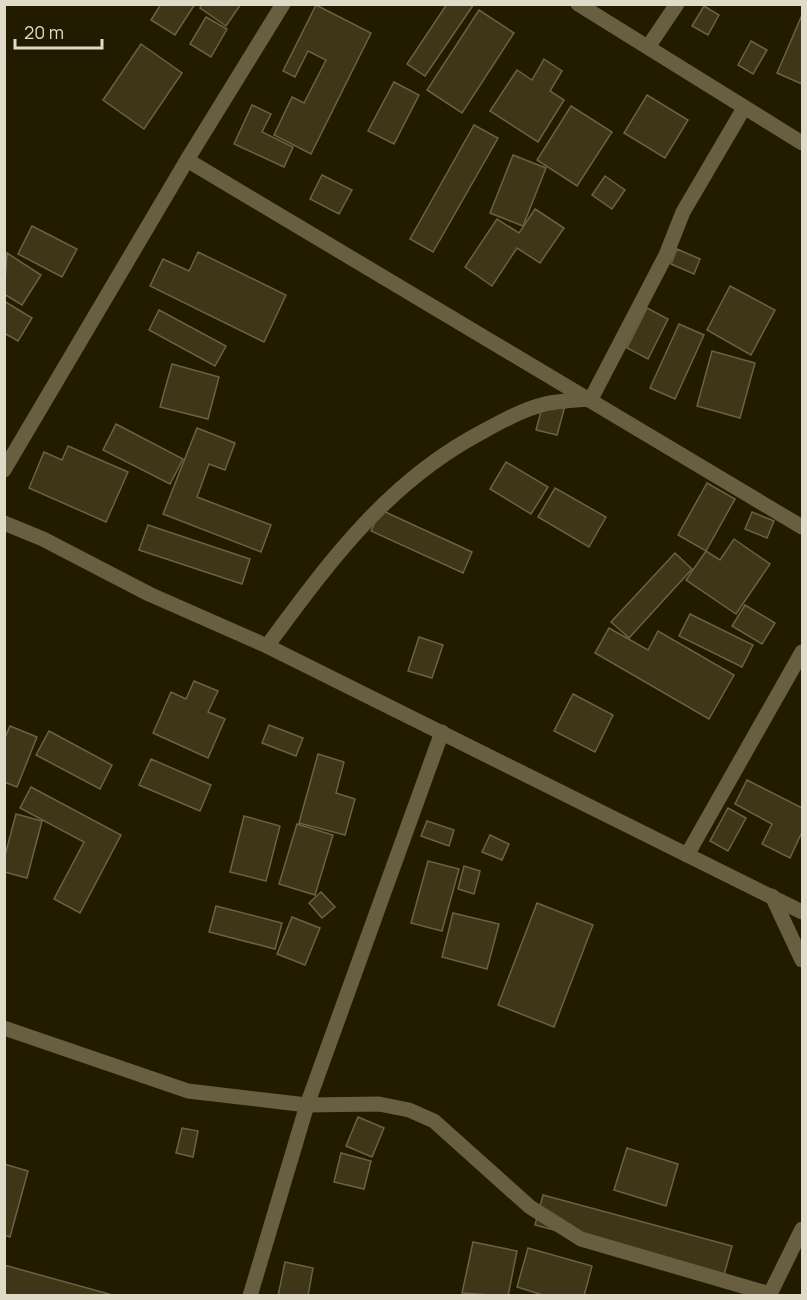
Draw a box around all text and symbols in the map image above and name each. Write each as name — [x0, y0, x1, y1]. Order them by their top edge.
scale bar — [15, 12, 102, 50]
text: 20 m — [24, 20, 64, 44]

